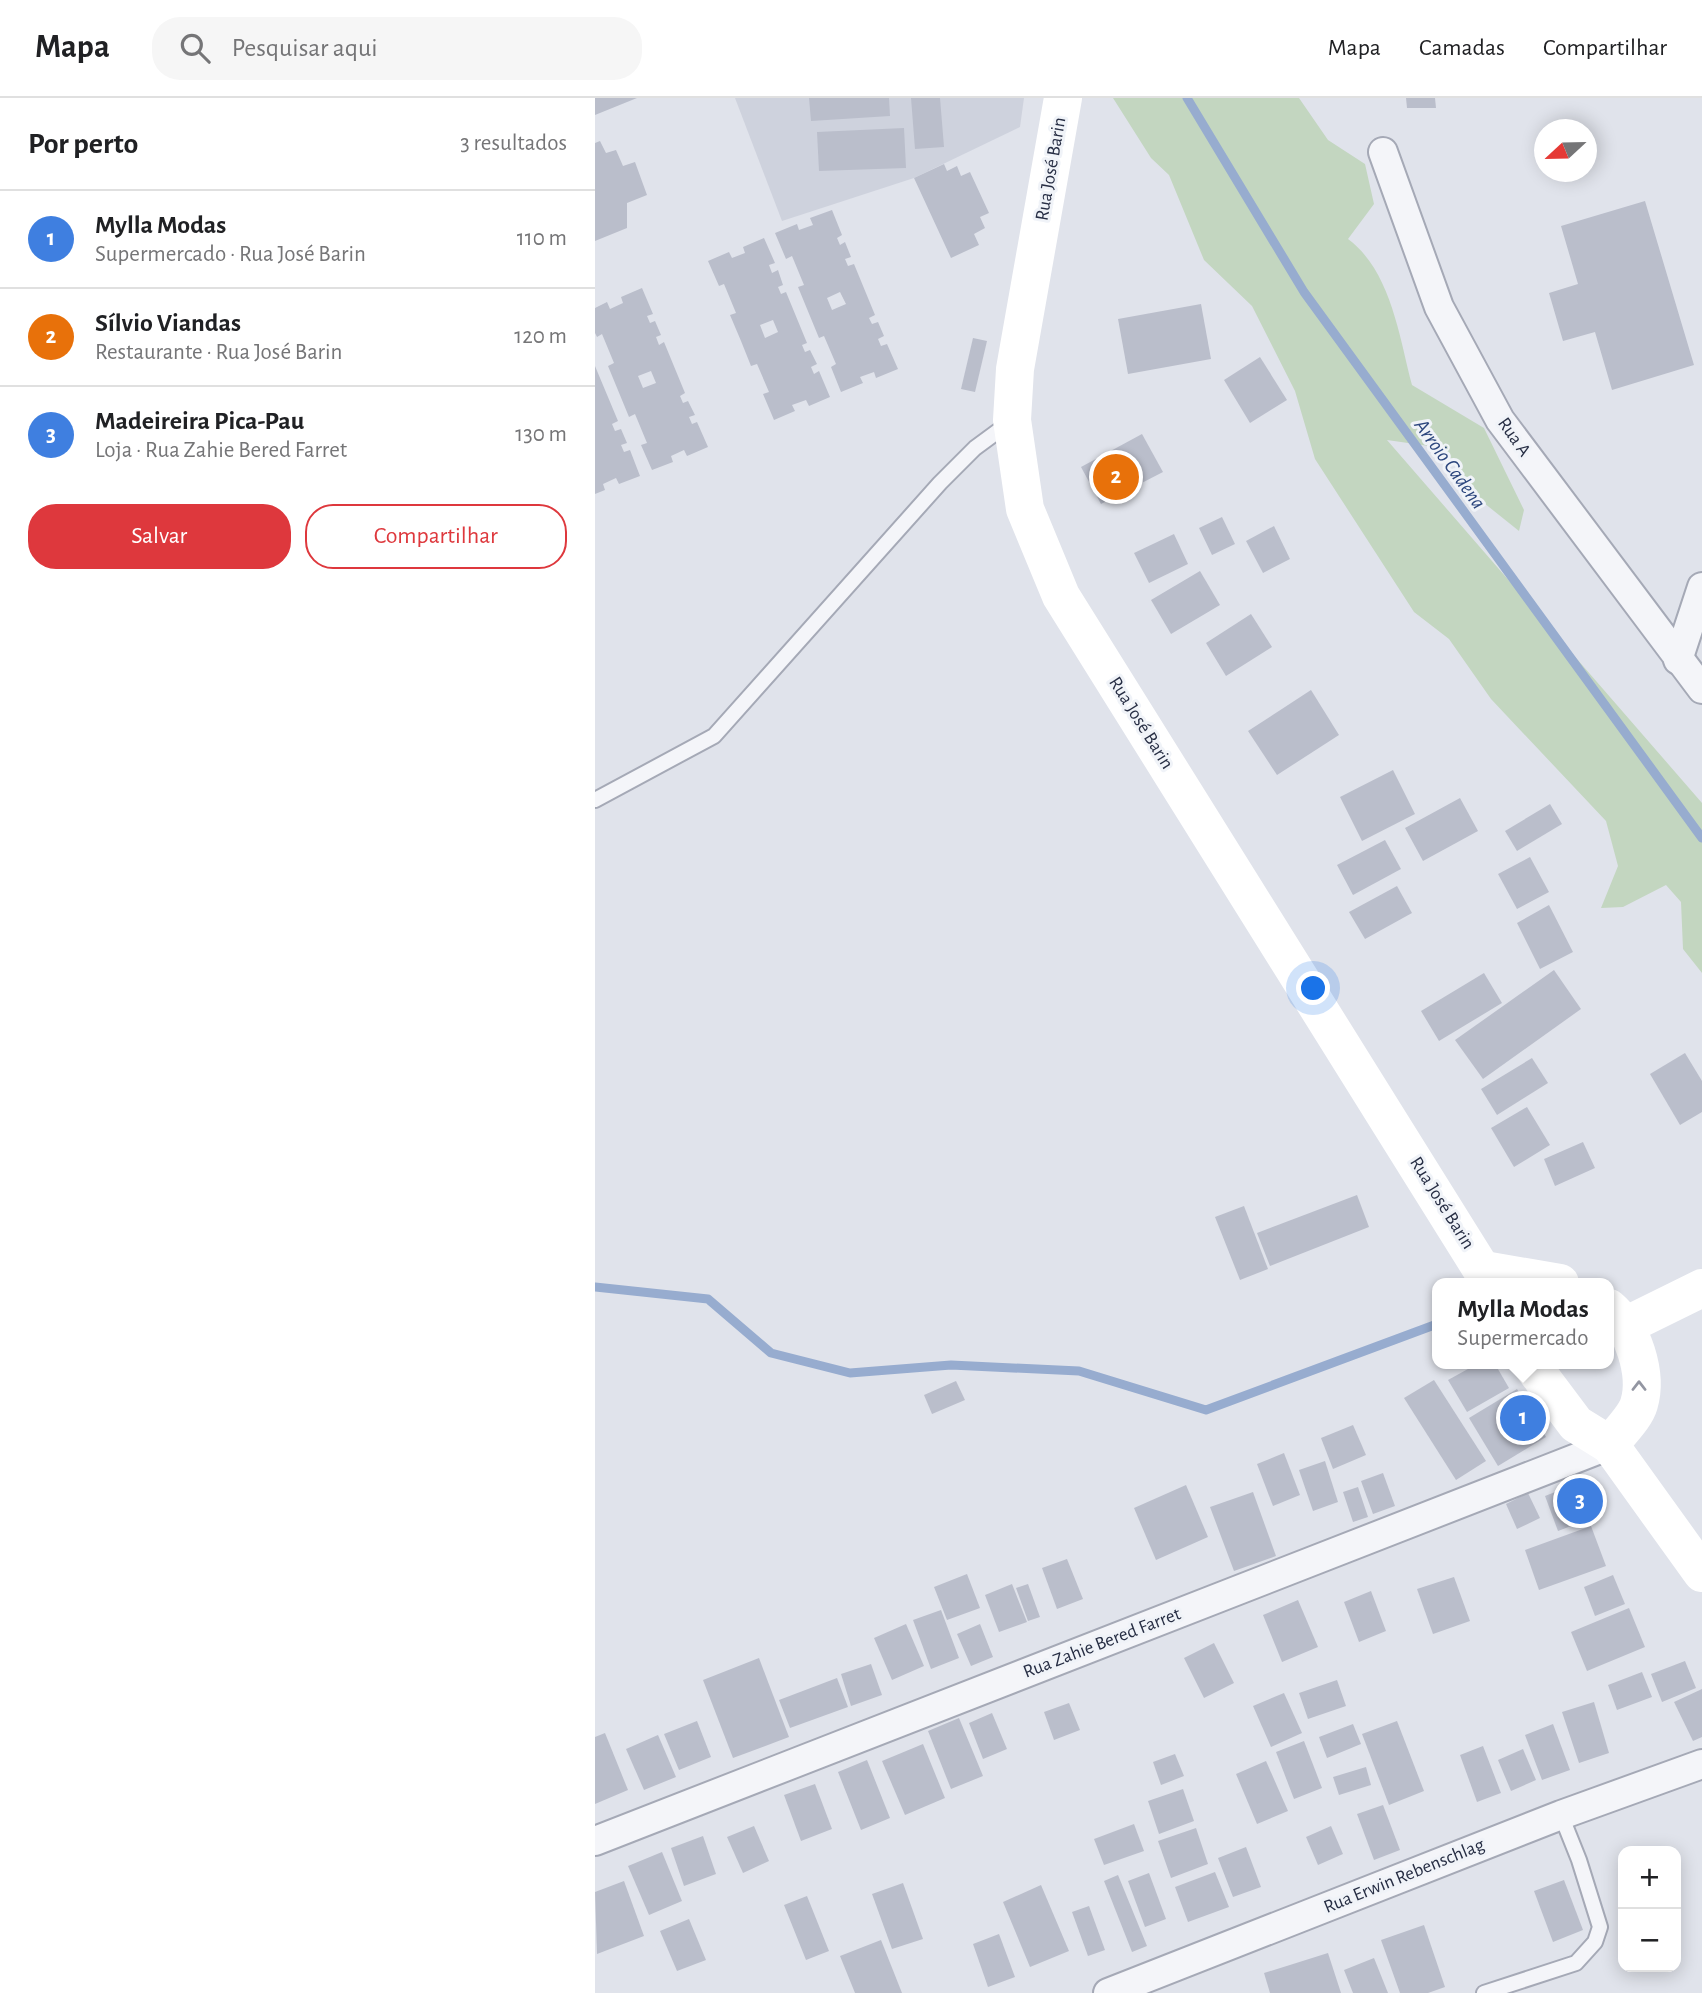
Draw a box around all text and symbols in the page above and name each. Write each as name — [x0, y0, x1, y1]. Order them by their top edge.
search box — [152, 17, 642, 80]
icon: search — [176, 29, 214, 67]
text: Mapa — [35, 31, 110, 64]
text: Pesquisar aqui — [232, 35, 378, 61]
text: Mapa — [1328, 36, 1381, 60]
text: Camadas — [1419, 36, 1505, 60]
text: Compartilhar — [1543, 36, 1667, 60]
street label: Rua José Barin — [1033, 116, 1069, 222]
north arrow — [1534, 119, 1597, 182]
text: Por perto — [28, 129, 138, 159]
text: 3 resultados — [460, 132, 567, 155]
text: Mylla Modas — [95, 212, 226, 238]
text: 1 — [47, 227, 55, 250]
text: 110 m — [517, 227, 567, 250]
text: Supermercado · Rua José Barin — [95, 243, 366, 266]
text: Sílvio Viandas — [95, 310, 241, 336]
text: 2 — [46, 325, 56, 348]
text: 120 m — [514, 325, 567, 348]
text: Restaurante · Rua José Barin — [95, 341, 342, 364]
text: Madeireira Pica-Pau — [95, 408, 304, 434]
water label: Arroio Cadena — [1410, 414, 1490, 513]
street label: Rua A — [1494, 414, 1534, 460]
text: 3 — [46, 423, 56, 446]
text: 130 m — [515, 423, 567, 446]
text: Loja · Rua Zahie Bered Farret — [95, 439, 347, 462]
pin: 2 — [1093, 451, 1139, 503]
button: Salvar — [28, 504, 291, 569]
button: Compartilhar — [305, 504, 567, 569]
street label: Rua José Barin — [1105, 673, 1177, 773]
your location — [1296, 971, 1330, 1005]
street label: Rua José Barin — [1406, 1153, 1478, 1253]
popup — [1432, 1278, 1614, 1369]
text: Mylla Modas — [1457, 1296, 1589, 1322]
text: Supermercado — [1457, 1327, 1589, 1350]
one-way arrow — [1631, 1380, 1647, 1391]
pin: 1 — [1500, 1392, 1546, 1444]
pin: 3 — [1557, 1475, 1603, 1527]
street label: Rua Zahie Bered Farret — [1021, 1604, 1183, 1682]
street label: Rua Erwin Rebenschlag — [1321, 1835, 1488, 1917]
map controls — [1618, 1846, 1681, 1972]
button: + — [1618, 1846, 1681, 1909]
button: − — [1618, 1909, 1681, 1972]

